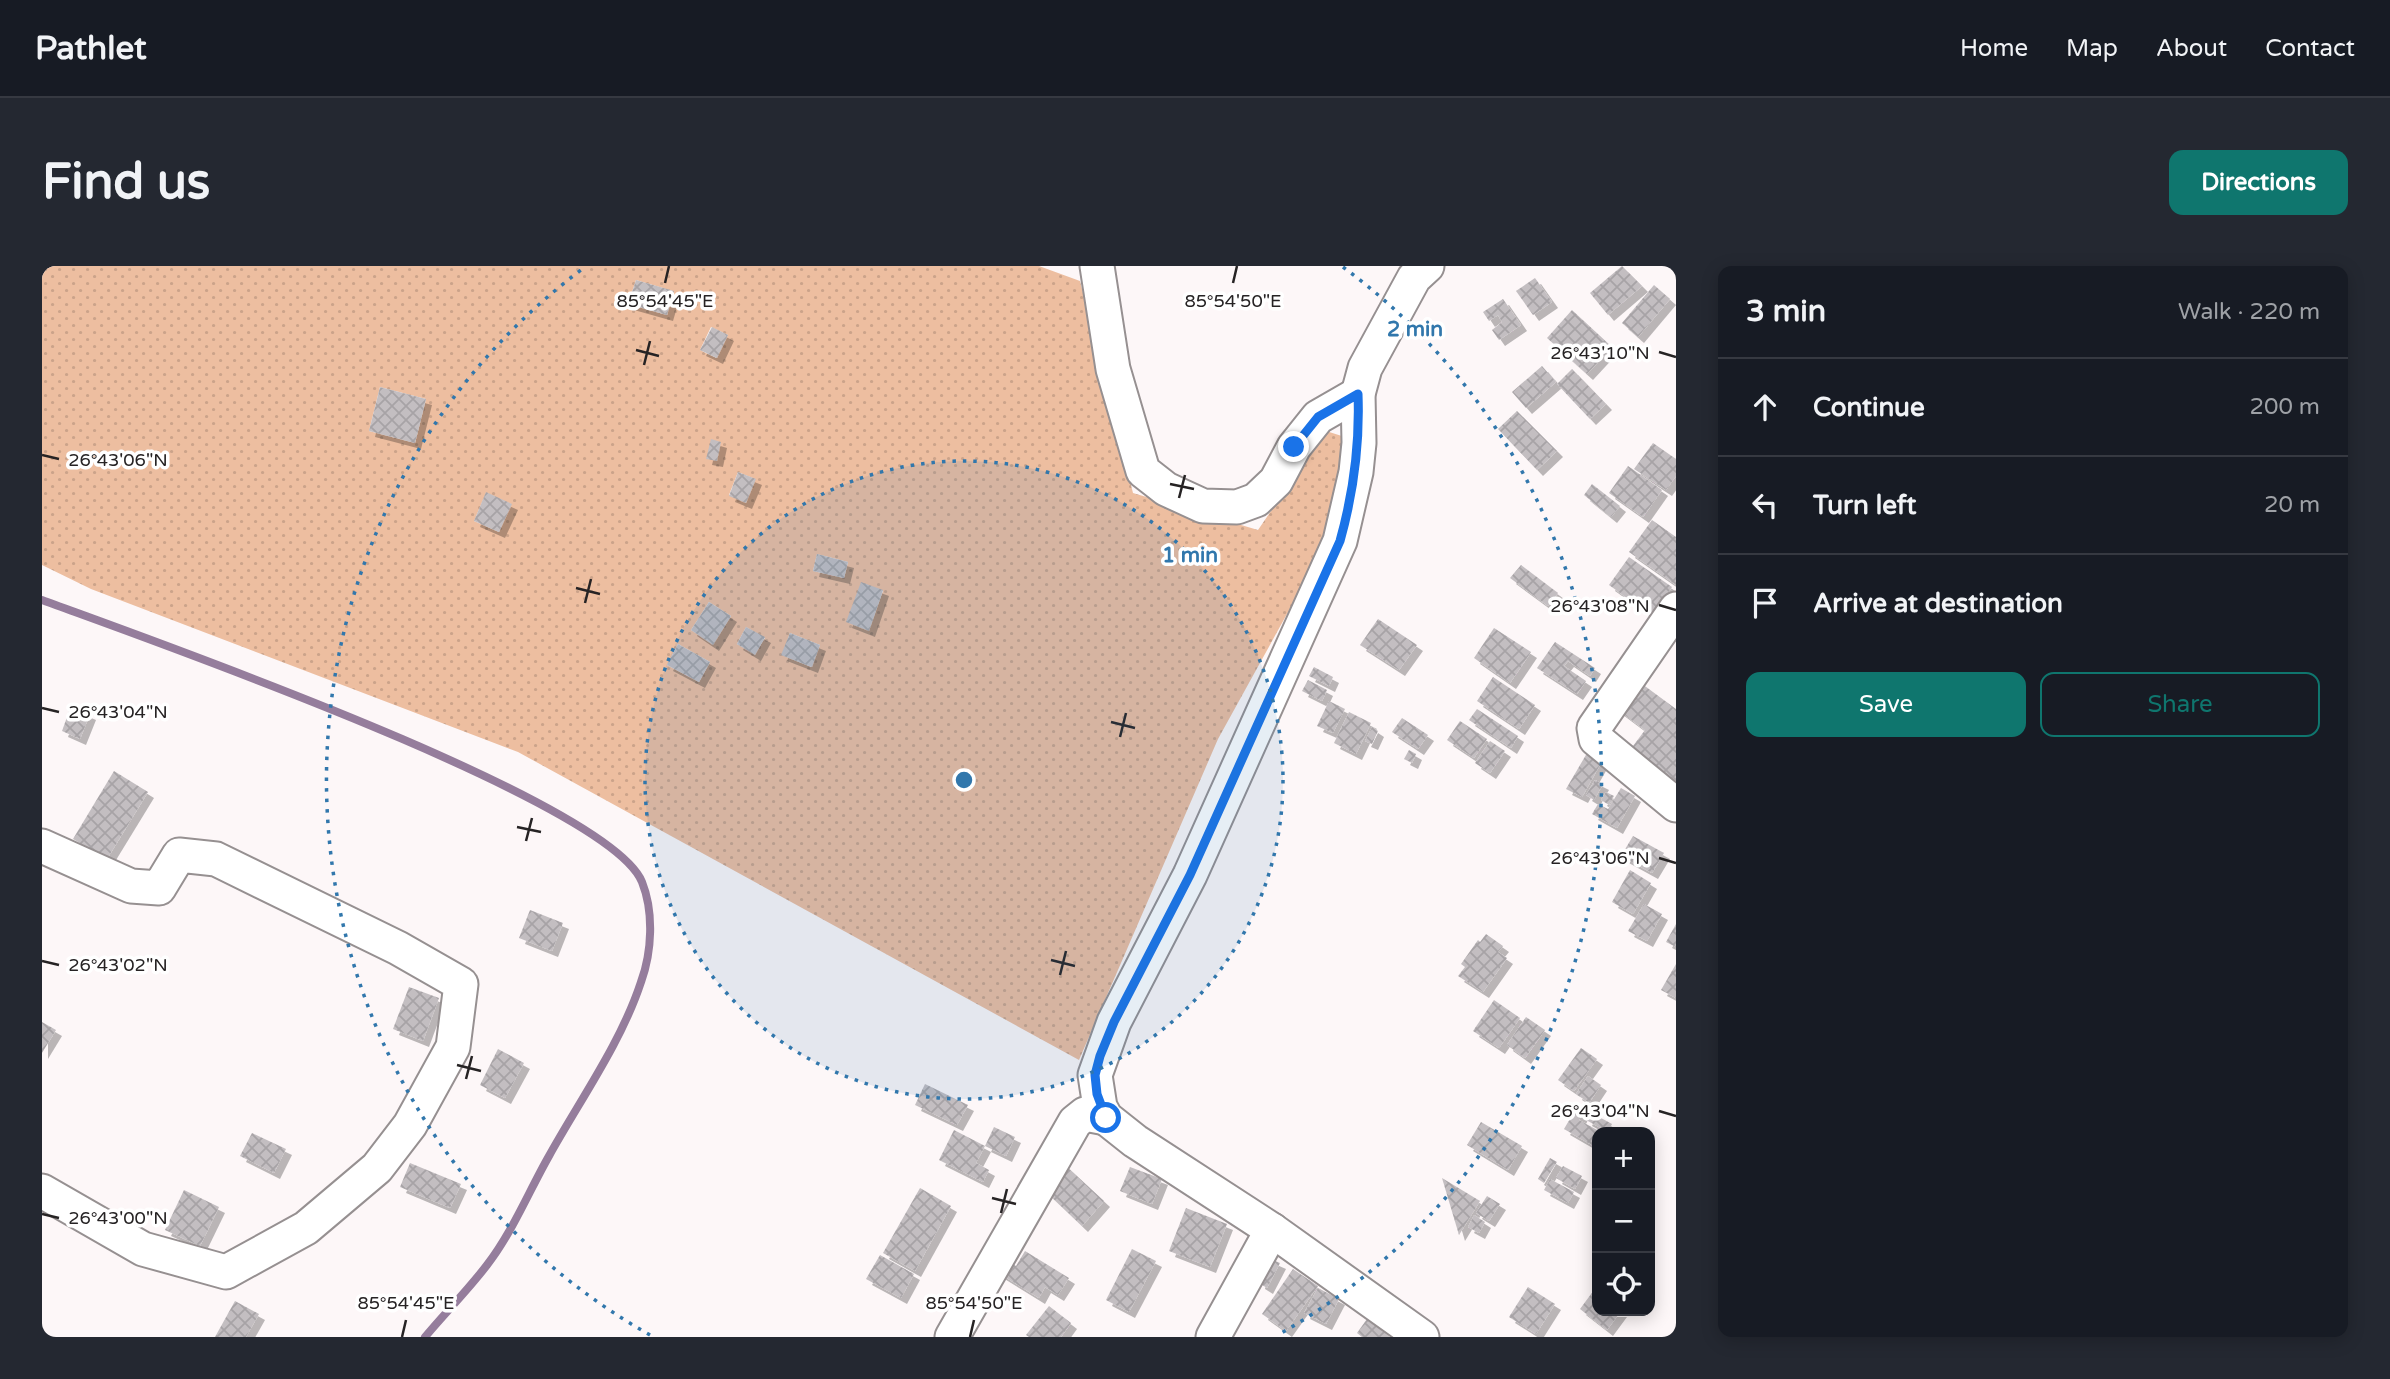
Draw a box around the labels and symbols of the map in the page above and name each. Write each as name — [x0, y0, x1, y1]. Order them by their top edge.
text: 85°54'45"E — [616, 290, 714, 312]
text: 85°54'50"E — [1184, 290, 1282, 312]
text: 2 min — [1387, 317, 1443, 342]
text: 26°43'10"N — [1550, 342, 1650, 364]
route end — [1278, 431, 1309, 462]
text: 26°43'06"N — [68, 449, 168, 471]
text: 1 min — [1162, 543, 1218, 568]
text: 26°43'08"N — [1550, 595, 1650, 617]
text: 26°43'04"N — [68, 701, 168, 723]
centre of rings — [952, 768, 976, 792]
text: 26°43'06"N — [1550, 847, 1650, 869]
text: 26°43'02"N — [68, 954, 168, 976]
text: 26°43'04"N — [1550, 1100, 1650, 1122]
route start — [1090, 1102, 1121, 1133]
text: 26°43'00"N — [68, 1207, 168, 1229]
text: 85°54'45"E — [357, 1292, 455, 1314]
text: 85°54'50"E — [925, 1292, 1023, 1314]

